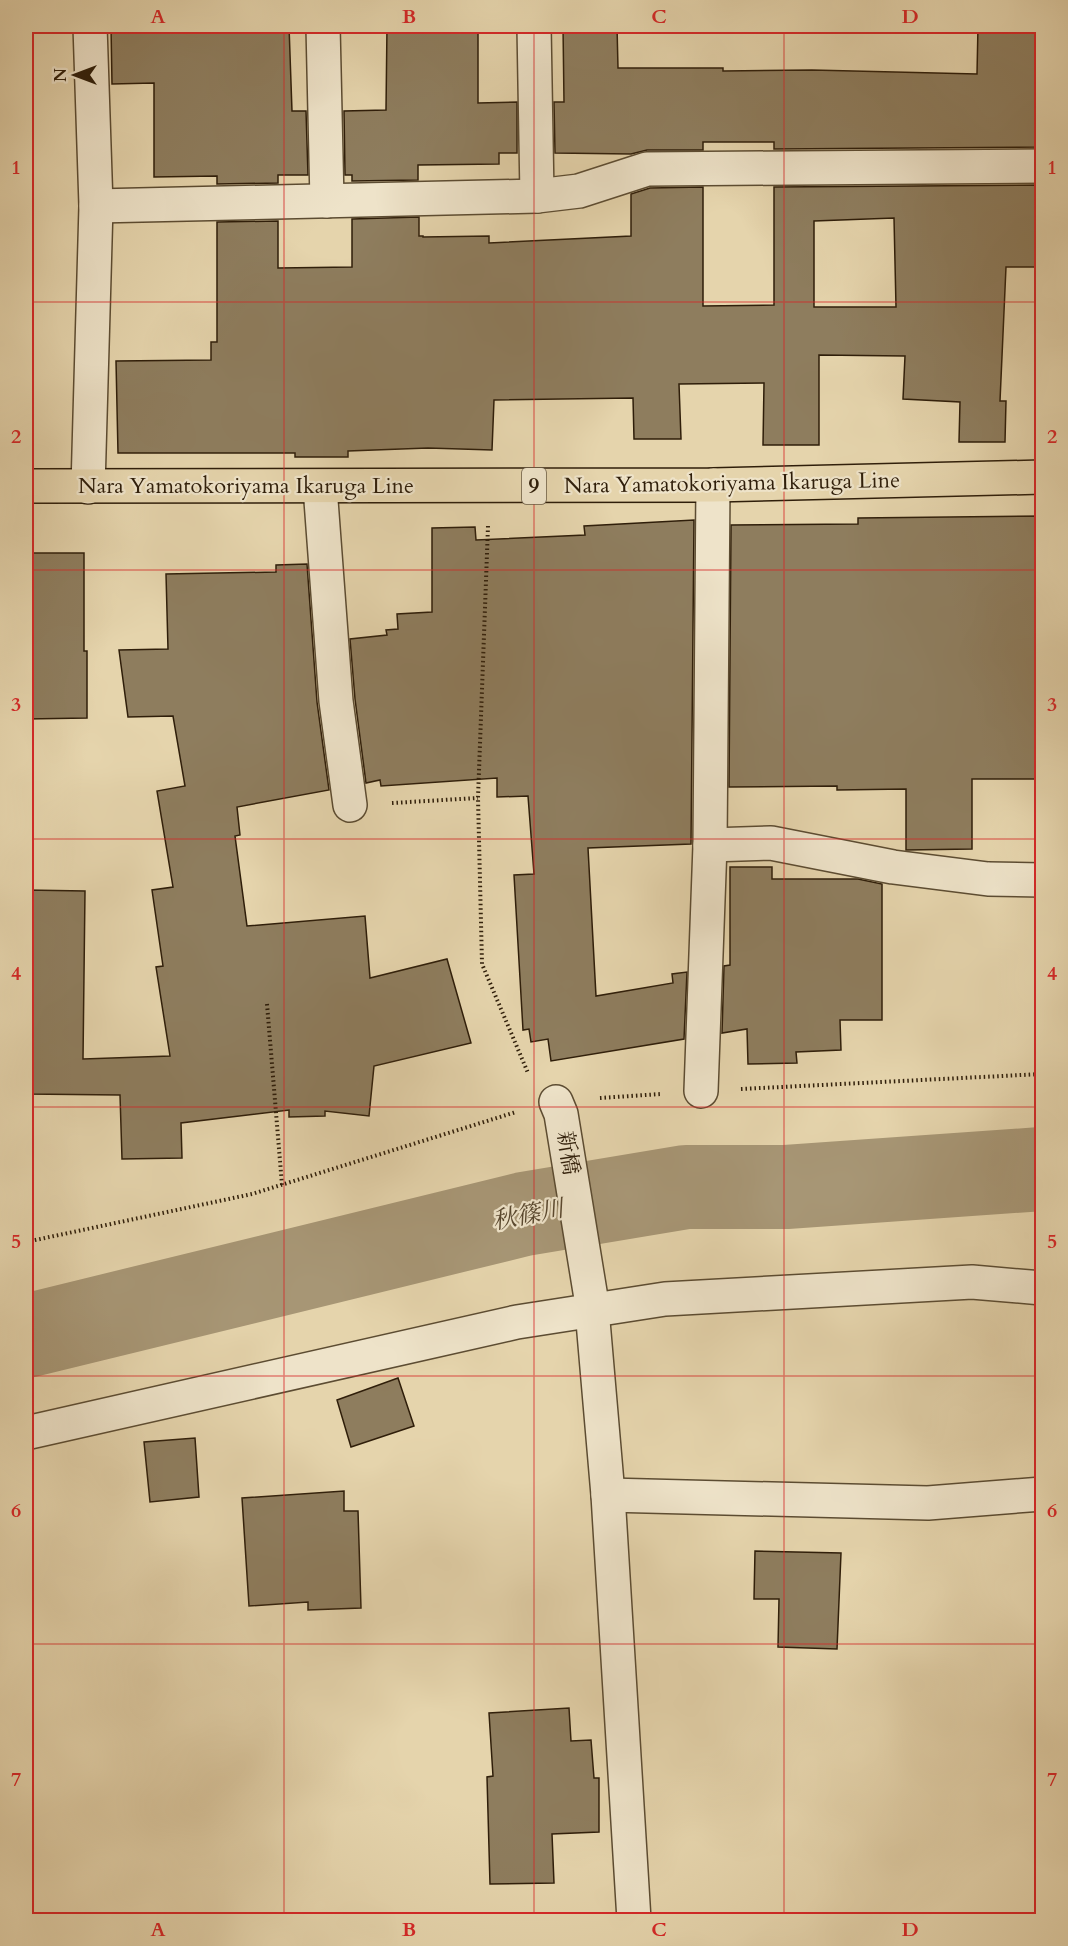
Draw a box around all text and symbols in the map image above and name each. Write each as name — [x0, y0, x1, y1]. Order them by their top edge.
text: A — [150, 3, 166, 30]
text: B — [402, 3, 416, 30]
text: C — [651, 3, 667, 30]
text: D — [901, 3, 919, 30]
north arrow — [45, 45, 105, 105]
text: N — [50, 68, 72, 82]
text: 1 — [11, 154, 21, 181]
text: 1 — [1047, 154, 1057, 181]
text: 2 — [11, 423, 21, 450]
text: 2 — [1047, 423, 1057, 450]
street label: Nara Yamatokoriyama Ikaruga Line — [564, 465, 900, 501]
road number: 9 — [522, 468, 546, 504]
street label: Nara Yamatokoriyama Ikaruga Line — [78, 471, 414, 501]
text: 3 — [11, 691, 21, 718]
text: 3 — [1047, 691, 1057, 718]
text: 4 — [11, 960, 21, 987]
text: 4 — [1047, 960, 1057, 987]
street label: 新橋 — [550, 1129, 586, 1177]
water label: 秋篠川 — [490, 1191, 569, 1238]
text: 5 — [11, 1228, 21, 1255]
text: 5 — [1047, 1228, 1057, 1255]
text: 6 — [11, 1497, 21, 1524]
text: 6 — [1047, 1497, 1057, 1524]
text: 7 — [11, 1766, 21, 1793]
text: 7 — [1047, 1766, 1057, 1793]
text: A — [150, 1916, 166, 1943]
text: B — [402, 1916, 416, 1943]
text: C — [651, 1916, 667, 1943]
text: D — [901, 1916, 919, 1943]

